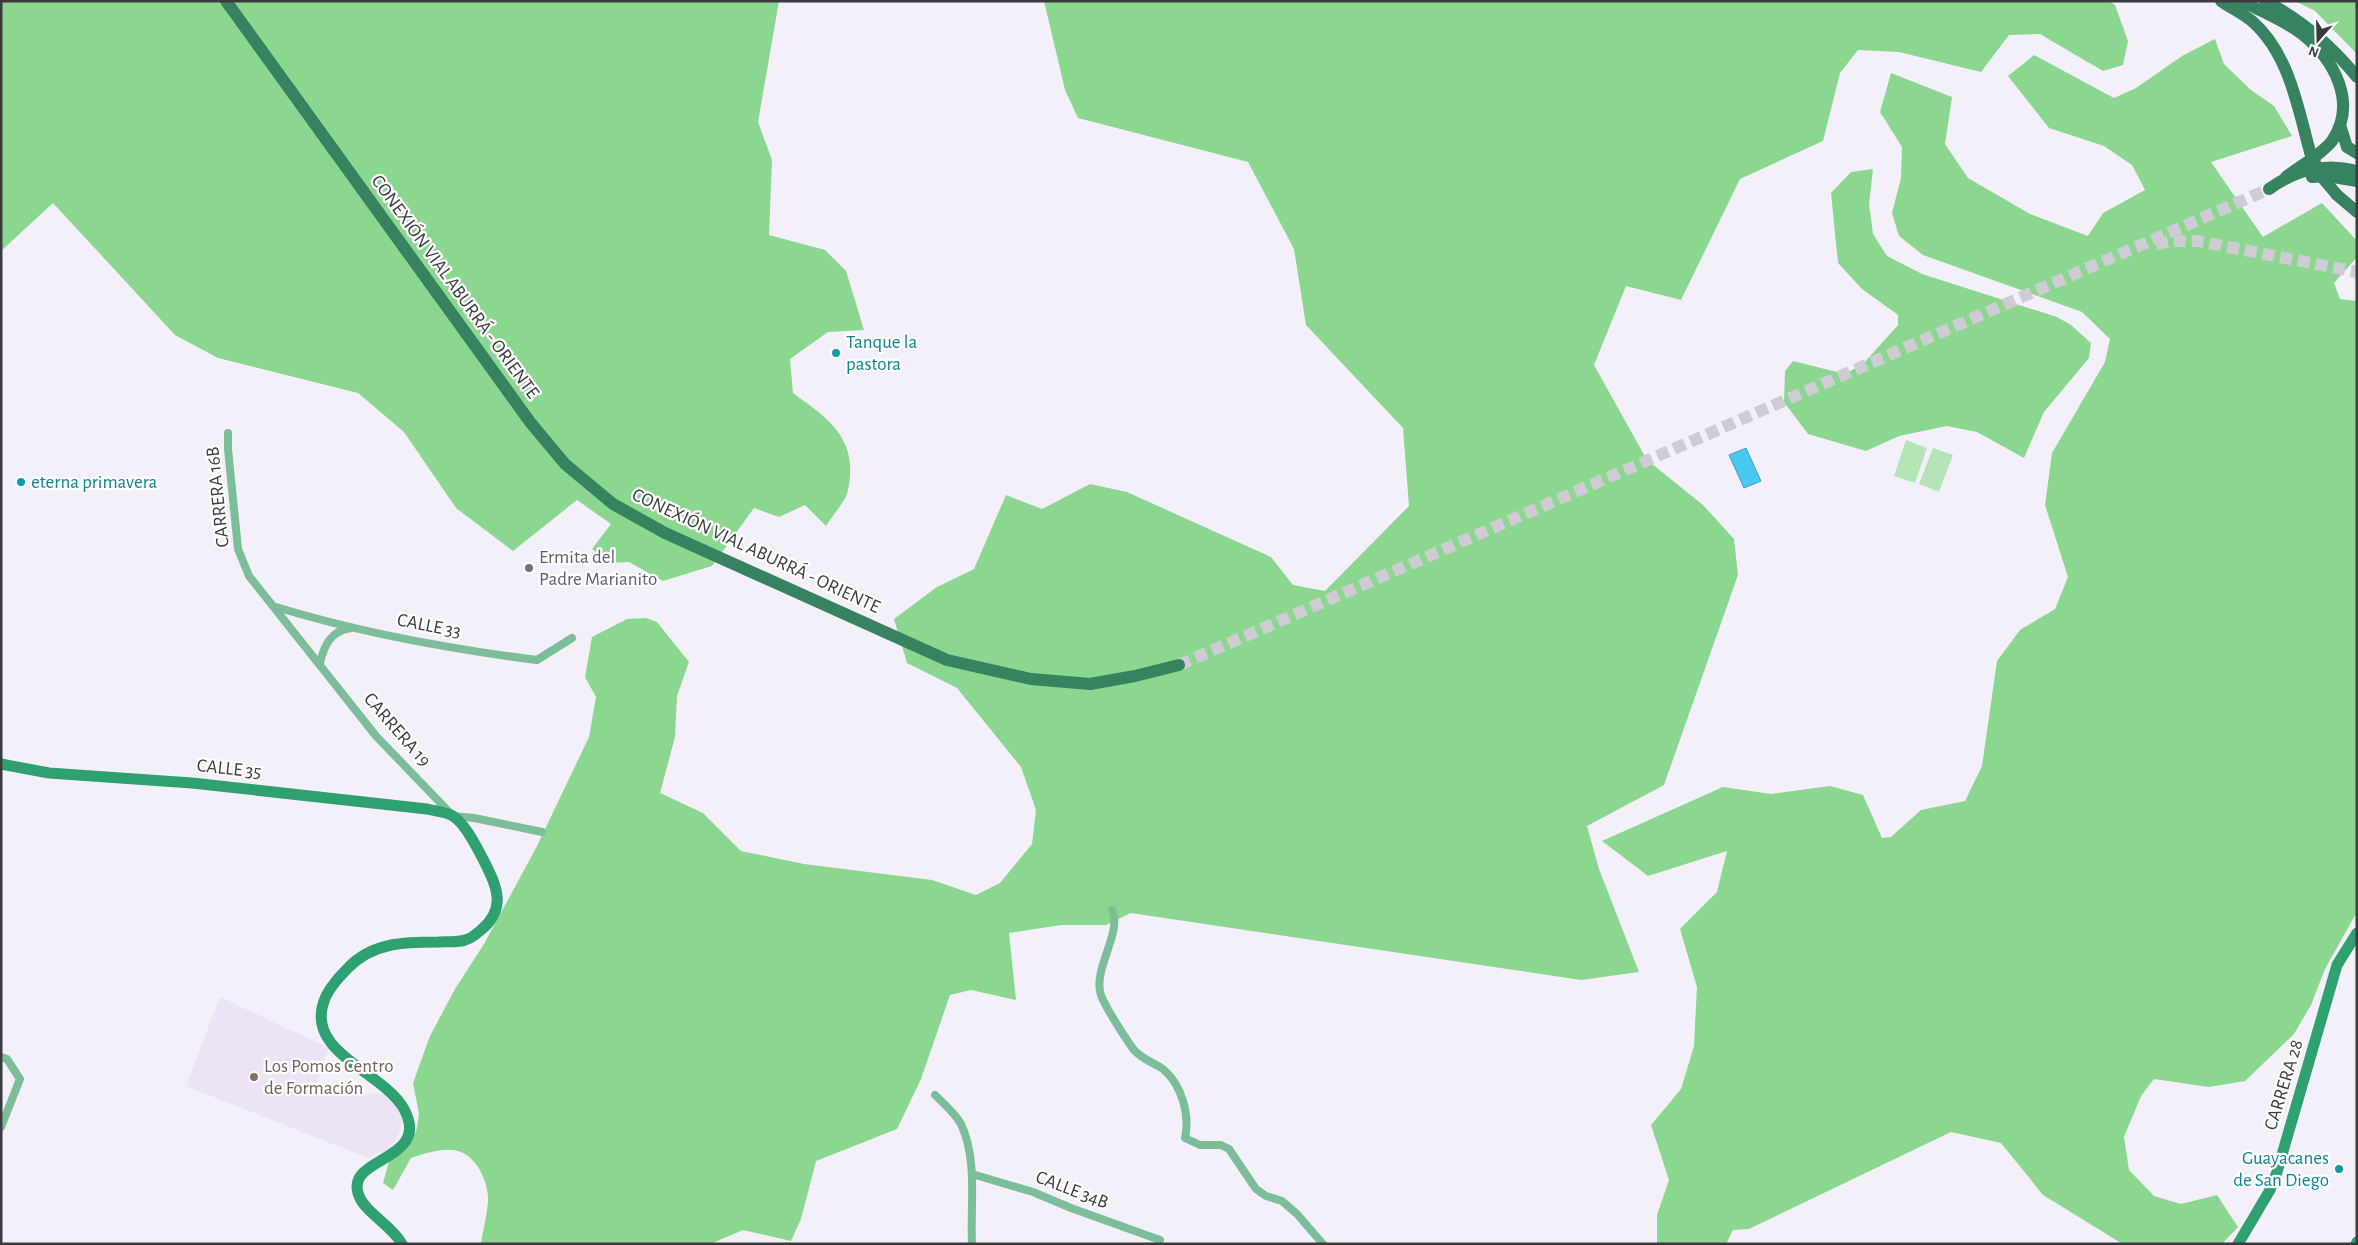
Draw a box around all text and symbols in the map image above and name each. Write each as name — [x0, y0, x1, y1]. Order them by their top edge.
north arrow — [2293, 15, 2343, 65]
text: N — [2307, 43, 2321, 60]
street label: CONEXIÓN VIAL ABURRÁ - ORIENTE — [368, 170, 544, 402]
place label: Tanque la pastora — [846, 333, 917, 374]
marker: Tanque la pastora — [830, 347, 842, 359]
street label: CARRERA 16B — [203, 446, 233, 548]
place label: eterna primavera — [31, 473, 158, 492]
marker: eterna primavera — [15, 476, 27, 488]
street label: CONEXIÓN VIAL ABURRÁ - ORIENTE — [629, 483, 884, 617]
place label: Ermita del Padre Marianito — [539, 548, 657, 589]
marker: Ermita del Padre Marianito — [523, 562, 535, 574]
street label: CALLE 33 — [395, 611, 463, 641]
street label: CARRERA 19 — [360, 689, 434, 771]
street label: CALLE 35 — [196, 756, 262, 782]
street label: CARRERA 28 — [2261, 1038, 2307, 1132]
place label: Los Pomos Centro de Formación — [264, 1057, 394, 1098]
marker: Los Pomos Centro de Formación — [248, 1071, 260, 1083]
place label: Guayacanes de San Diego — [2233, 1149, 2329, 1190]
marker: Guayacanes de San Diego — [2333, 1163, 2345, 1175]
street label: CALLE 34B — [1033, 1167, 1111, 1213]

